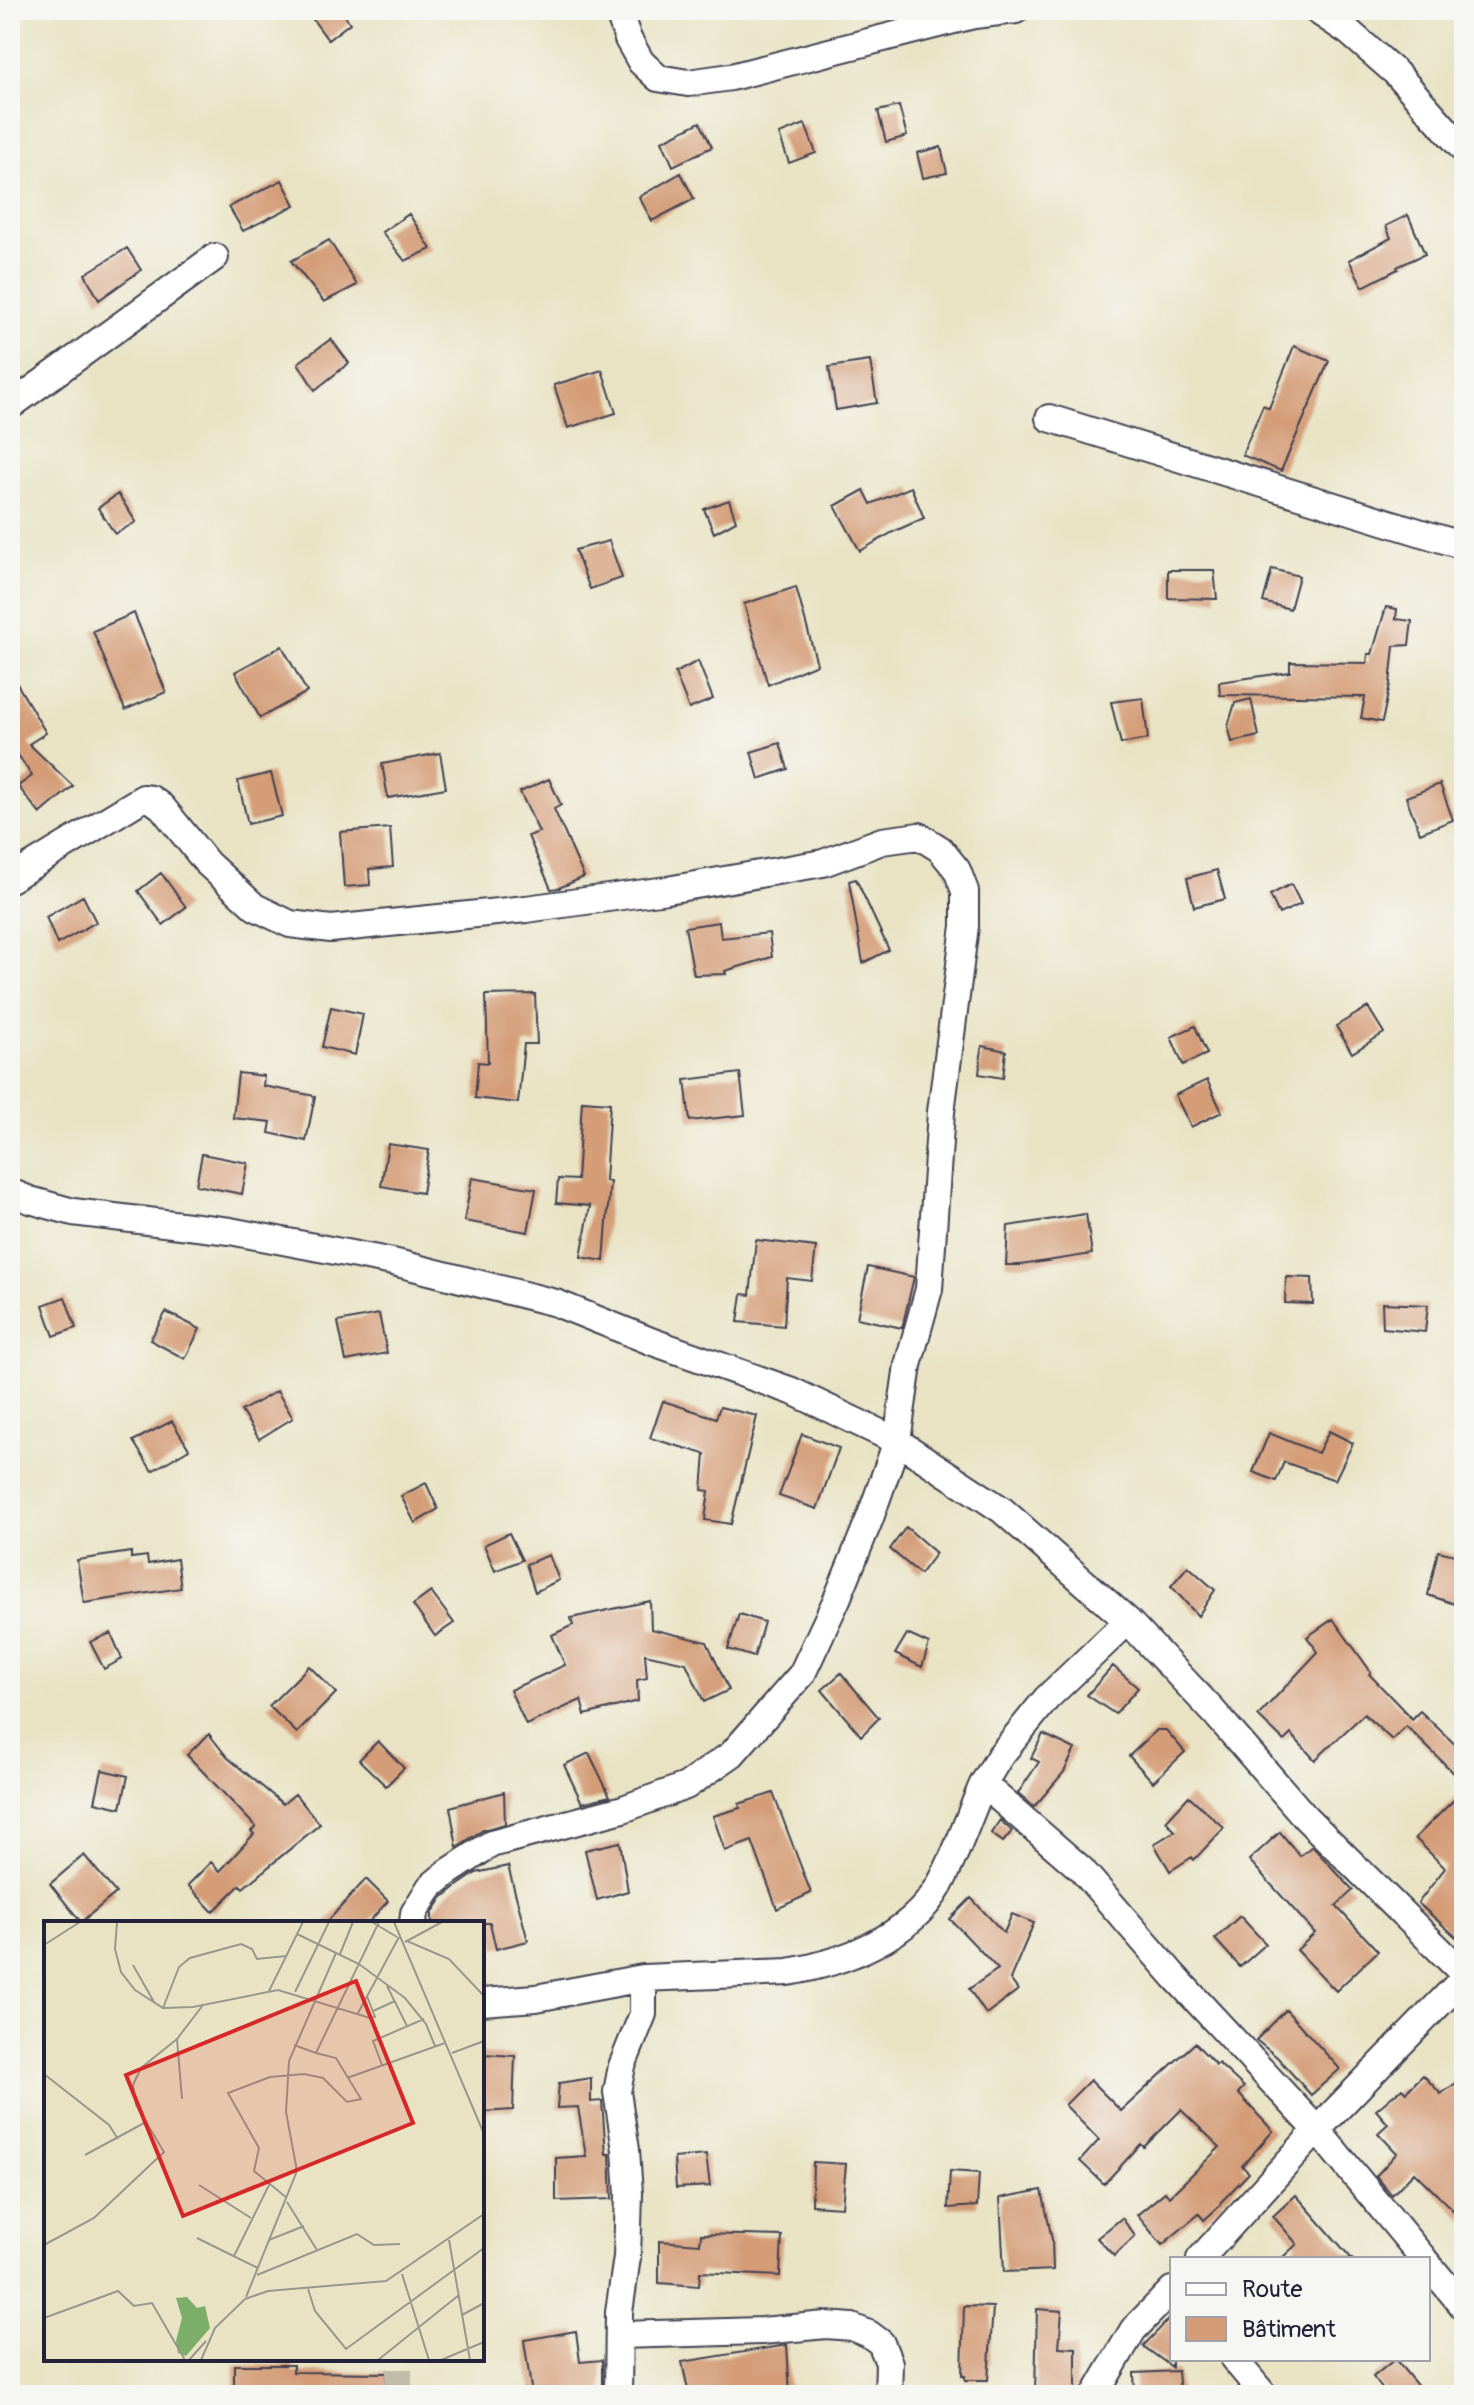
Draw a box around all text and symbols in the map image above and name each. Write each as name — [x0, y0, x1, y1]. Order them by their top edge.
inset map — [44, 1921, 484, 2361]
legend — [1170, 2257, 1430, 2361]
text: Route — [1242, 2275, 1303, 2304]
text: Bâtiment — [1242, 2315, 1336, 2344]

